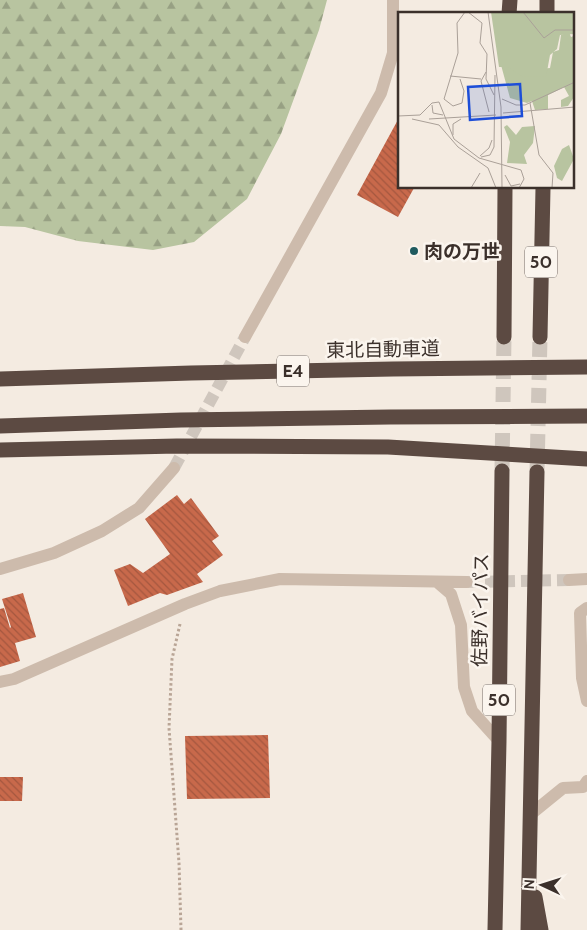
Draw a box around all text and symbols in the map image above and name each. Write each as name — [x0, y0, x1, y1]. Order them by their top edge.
inset map — [398, 12, 574, 189]
place label: 肉の万世 — [424, 240, 500, 263]
marker: 肉の万世 — [408, 245, 420, 257]
road number: 50 — [525, 246, 557, 278]
street label: 東北自動車道 — [326, 337, 440, 362]
road number: E4 — [277, 356, 309, 386]
street label: 佐野バイパス — [468, 553, 493, 667]
road number: 50 — [483, 684, 515, 716]
north arrow — [517, 860, 567, 910]
text: N — [520, 879, 538, 890]

